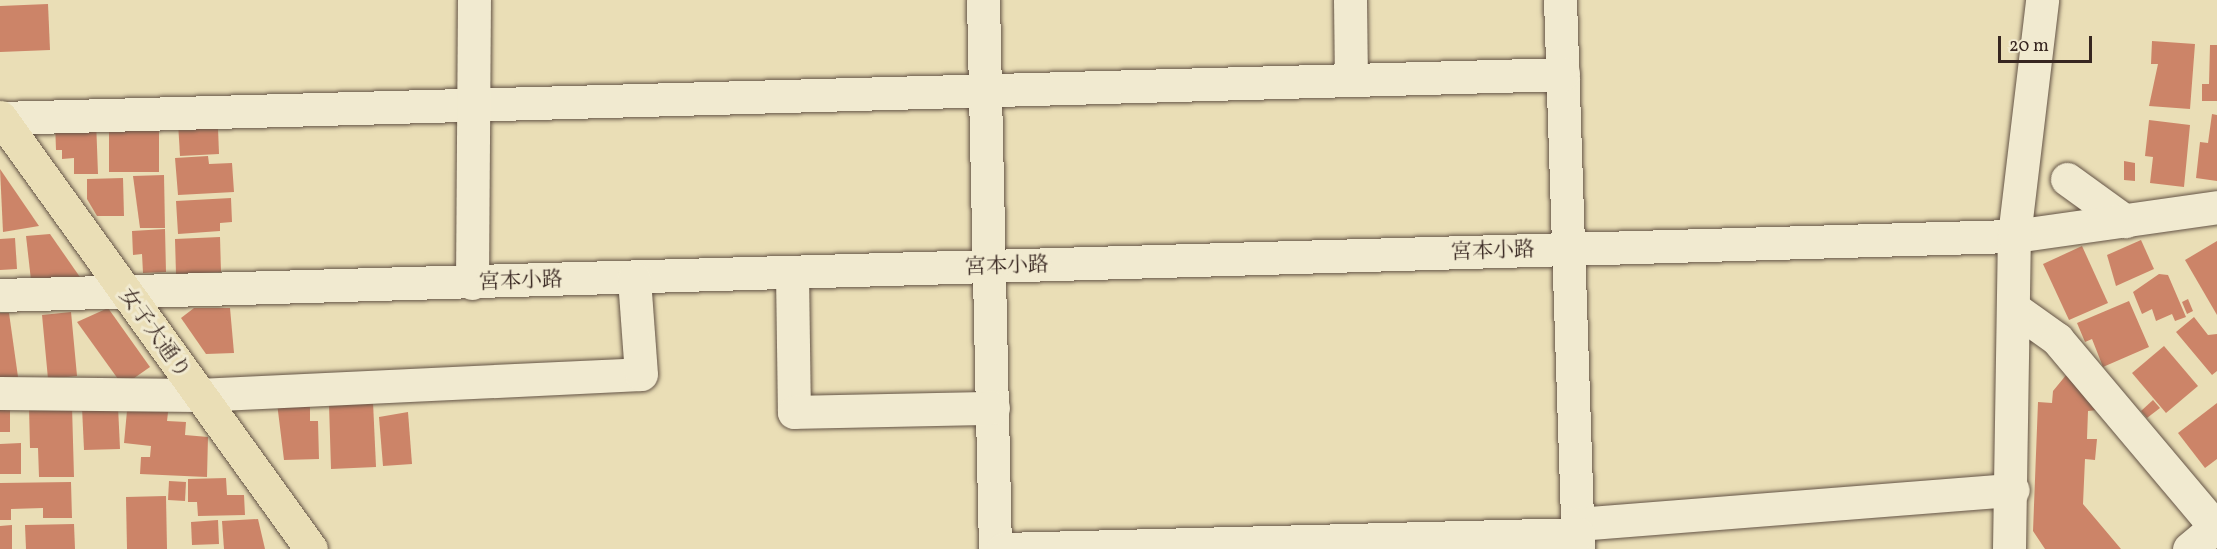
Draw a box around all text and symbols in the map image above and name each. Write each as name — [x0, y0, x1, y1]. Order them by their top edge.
scale bar — [2001, 24, 2096, 62]
text: 20 m — [2009, 34, 2049, 59]
street label: 宮本小路 — [1451, 238, 1535, 266]
street label: 宮本小路 — [965, 253, 1049, 281]
street label: 宮本小路 — [479, 268, 563, 296]
street label: 女子大通り — [113, 284, 195, 384]

